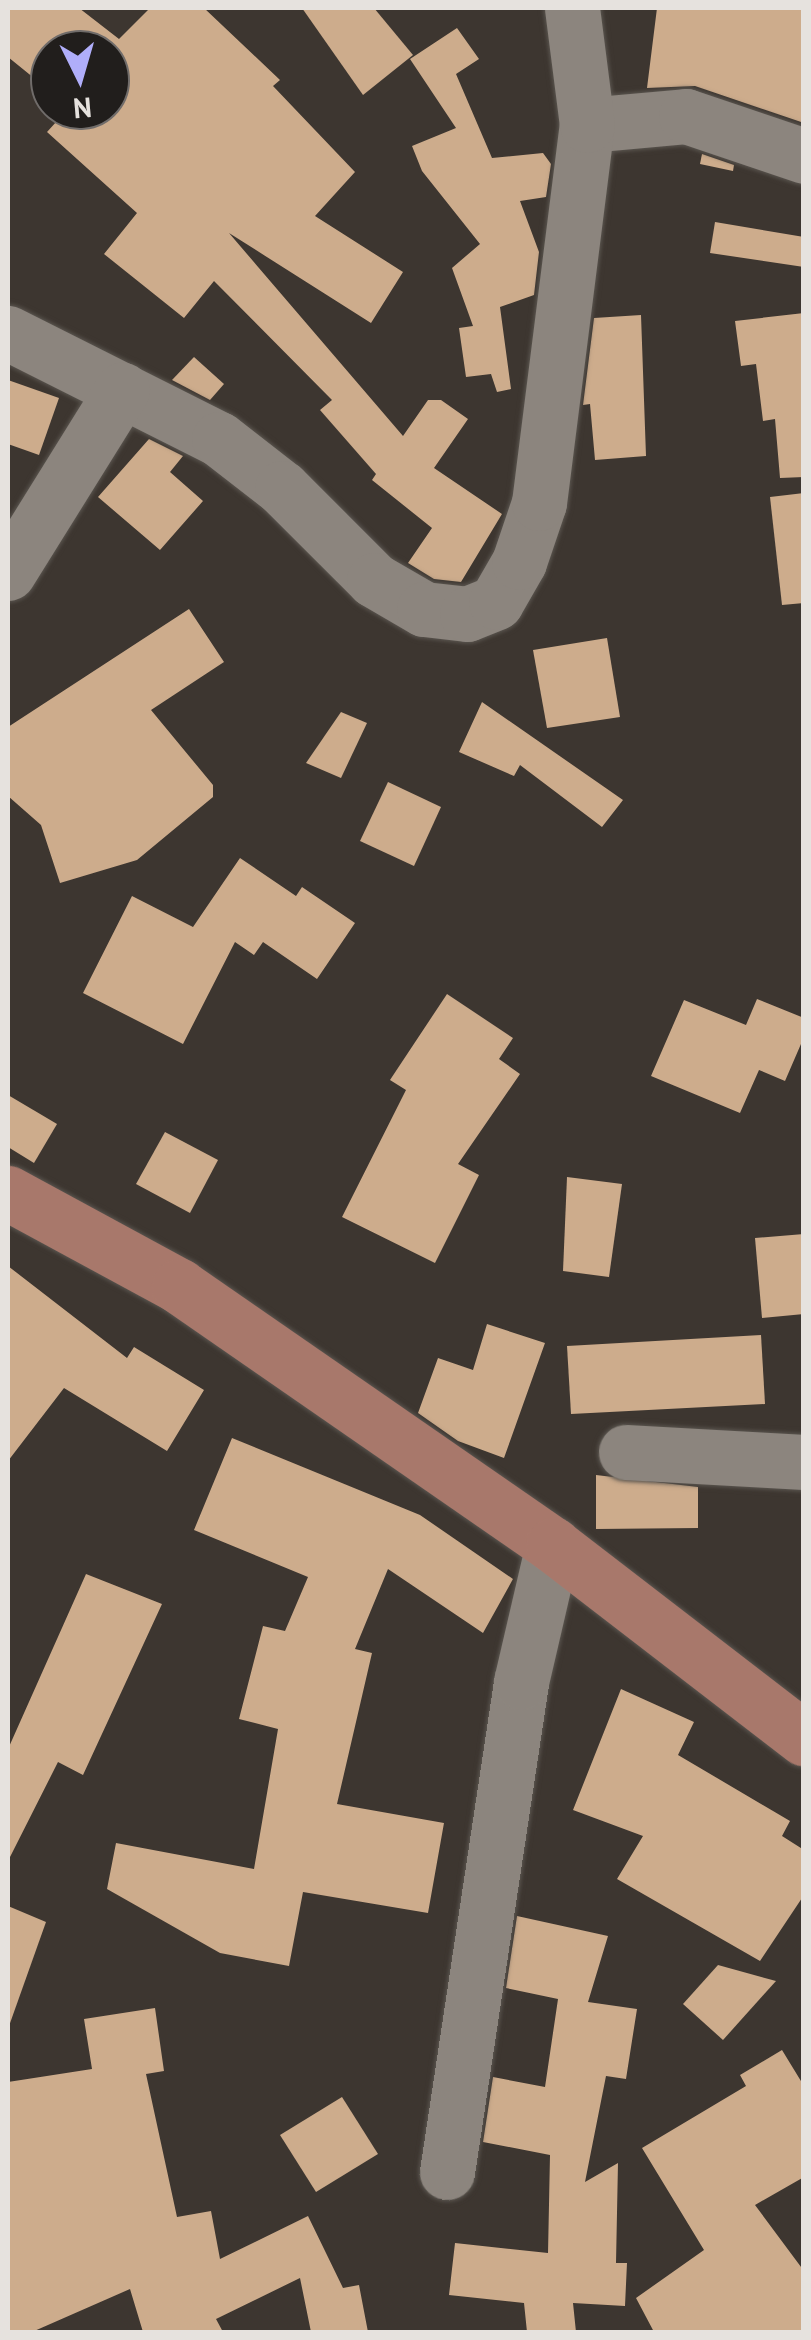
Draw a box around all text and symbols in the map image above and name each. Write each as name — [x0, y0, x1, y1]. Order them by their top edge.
north arrow — [30, 30, 130, 130]
text: N — [72, 89, 93, 128]

